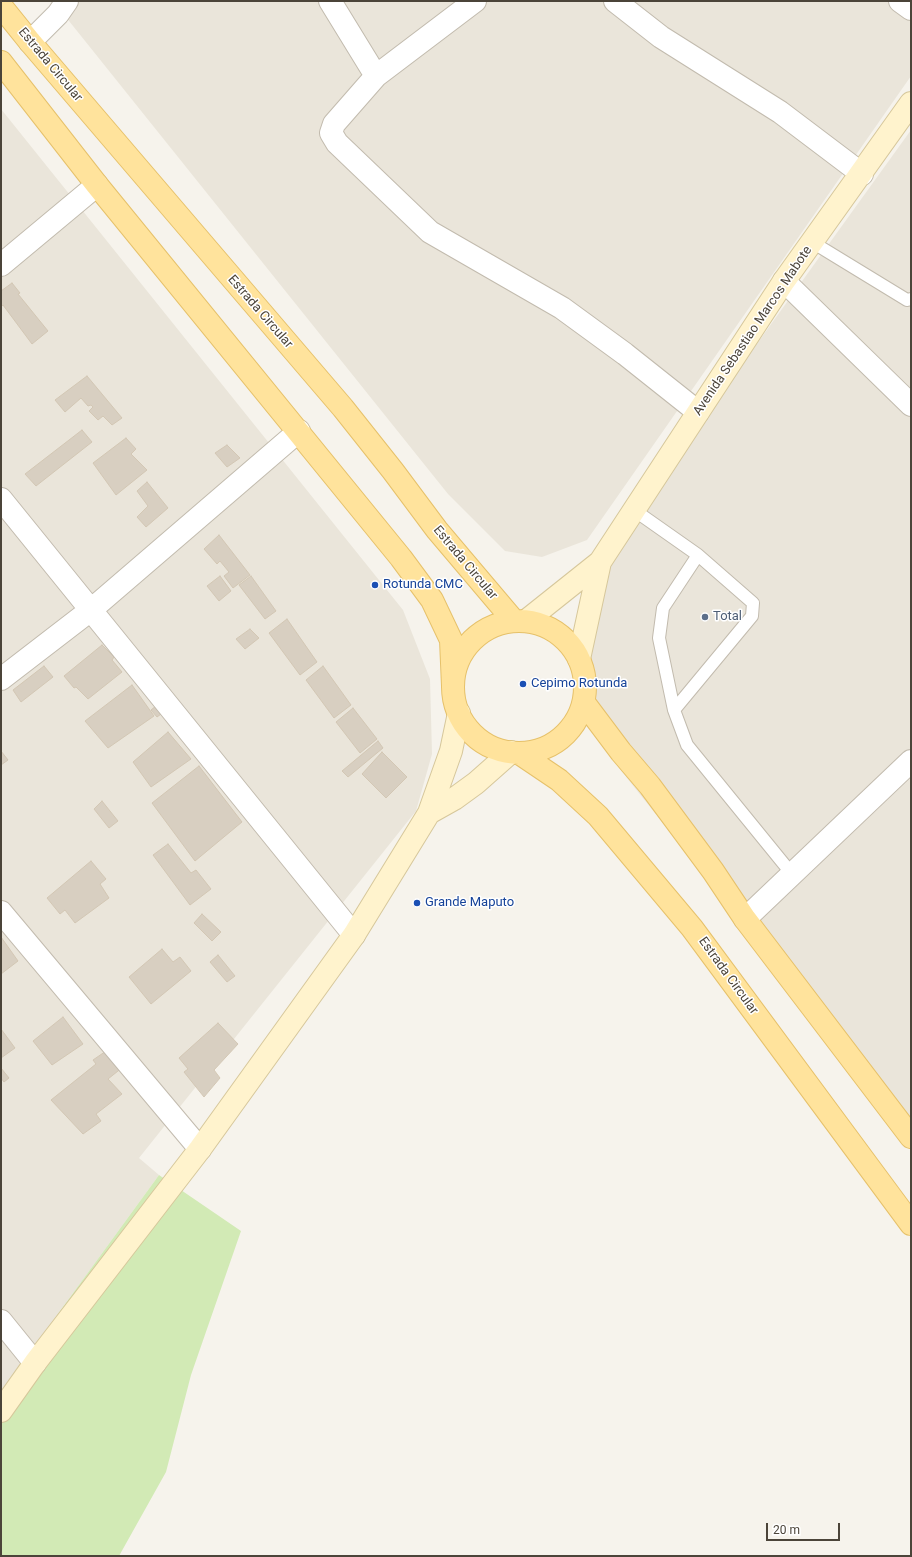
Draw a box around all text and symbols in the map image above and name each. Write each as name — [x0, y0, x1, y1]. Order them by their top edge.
street label: Estrada Circular — [15, 25, 85, 105]
street label: Avenida Sebastiao Marcos Mabote — [690, 243, 816, 419]
street label: Estrada Circular — [224, 272, 296, 352]
street label: Estrada Circular — [430, 523, 500, 603]
place label: Rotunda CMC — [383, 577, 463, 593]
marker: Rotunda CMC — [370, 580, 380, 590]
place label: Total — [713, 609, 742, 625]
marker: Total — [700, 612, 710, 622]
place label: Cepimo Rotunda — [531, 676, 627, 692]
marker: Cepimo Rotunda — [518, 679, 528, 689]
place label: Grande Maputo — [425, 895, 514, 911]
marker: Grande Maputo — [412, 898, 422, 908]
street label: Estrada Circular — [695, 934, 761, 1018]
scale bar — [768, 1515, 842, 1541]
text: 20 m — [773, 1523, 800, 1537]

